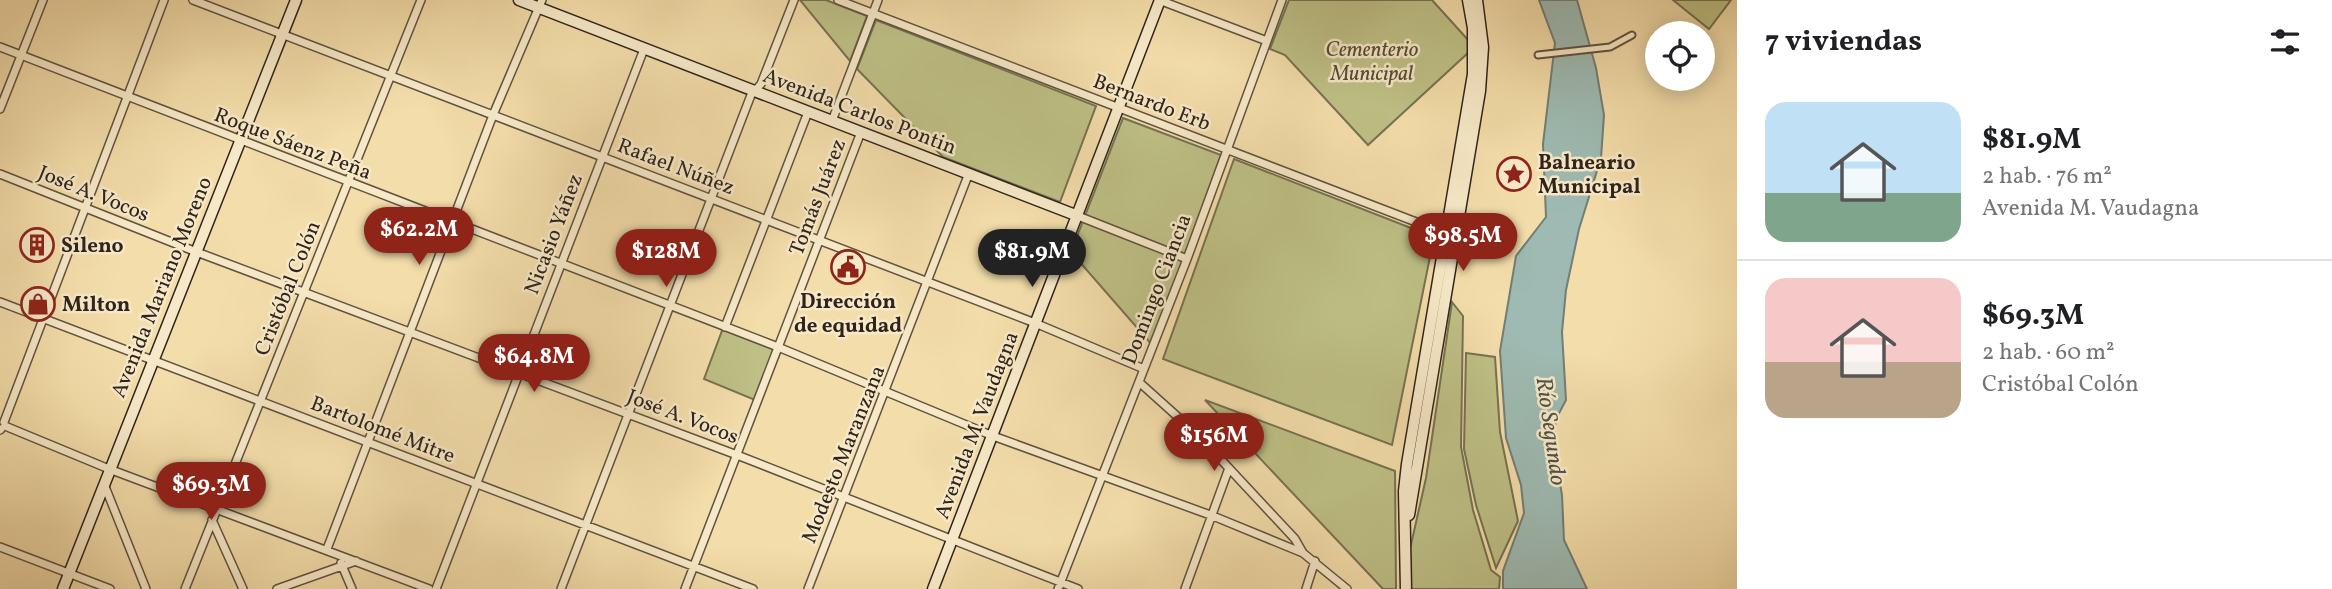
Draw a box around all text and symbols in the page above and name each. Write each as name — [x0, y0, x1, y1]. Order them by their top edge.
map controls — [1645, 21, 1715, 91]
button: locate — [1645, 21, 1715, 91]
text: 7 viviendas — [1765, 21, 1922, 63]
icon: filters — [2266, 23, 2304, 61]
park label: Cementerio Municipal — [1326, 36, 1419, 89]
street label: Avenida Carlos Pontin — [759, 62, 960, 163]
street label: Bernardo Erb — [1088, 68, 1214, 139]
street label: Roque Sáenz Peña — [210, 101, 375, 188]
text: $81.9M — [1982, 119, 2081, 161]
icon: home — [1821, 130, 1905, 214]
street label: Rafael Núñez — [613, 132, 738, 203]
street label: Tomás Juárez — [783, 135, 854, 260]
place label: Balneario Municipal — [1538, 149, 1641, 202]
place icon: Balneario Municipal — [1495, 155, 1533, 193]
street label: José A. Vocos — [33, 159, 153, 230]
text: 2 hab. · 76 m² — [1982, 161, 2112, 193]
street label: Nicasio Yáñez — [518, 170, 591, 299]
street label: Avenida Mariano Moreno — [105, 173, 220, 402]
text: Avenida M. Vaudagna — [1982, 193, 2200, 225]
pin: $62.2M — [362, 208, 476, 267]
street label: Domingo Ciancia — [1115, 210, 1199, 369]
text: $62.2M — [380, 214, 458, 246]
pin: $98.5M — [1406, 214, 1520, 273]
street label: Cristóbal Colón — [248, 217, 329, 360]
text: $98.5M — [1424, 220, 1502, 252]
building icon: Sileno — [18, 226, 56, 264]
pin: $128M — [617, 230, 715, 289]
pin: $81.9M — [975, 230, 1089, 289]
place label: Sileno — [61, 232, 124, 261]
text: $128M — [632, 236, 700, 268]
text: $81.9M — [994, 236, 1070, 268]
public building icon: Dirección de equidad — [829, 248, 867, 286]
shop icon: Milton — [19, 285, 57, 323]
place label: Dirección de equidad — [794, 288, 902, 341]
place label: Milton — [62, 291, 131, 320]
text: $69.3M — [1982, 295, 2084, 337]
icon: home — [1821, 306, 1905, 390]
street label: Avenida M. Vaudagna — [928, 328, 1027, 523]
pin: $64.8M — [477, 334, 591, 394]
text: 2 hab. · 60 m² — [1982, 337, 2115, 369]
text: $64.8M — [494, 341, 574, 373]
street label: Modesto Maranzana — [795, 361, 893, 548]
text: Cristóbal Colón — [1982, 369, 2139, 401]
water label: Río Segundo — [1527, 375, 1574, 488]
street label: José A. Vocos — [622, 383, 743, 452]
street label: Bartolomé Mitre — [306, 390, 459, 471]
pin: $156M — [1165, 414, 1263, 473]
text: $156M — [1180, 420, 1248, 452]
pin: $69.3M — [154, 462, 268, 522]
text: $69.3M — [172, 469, 250, 501]

